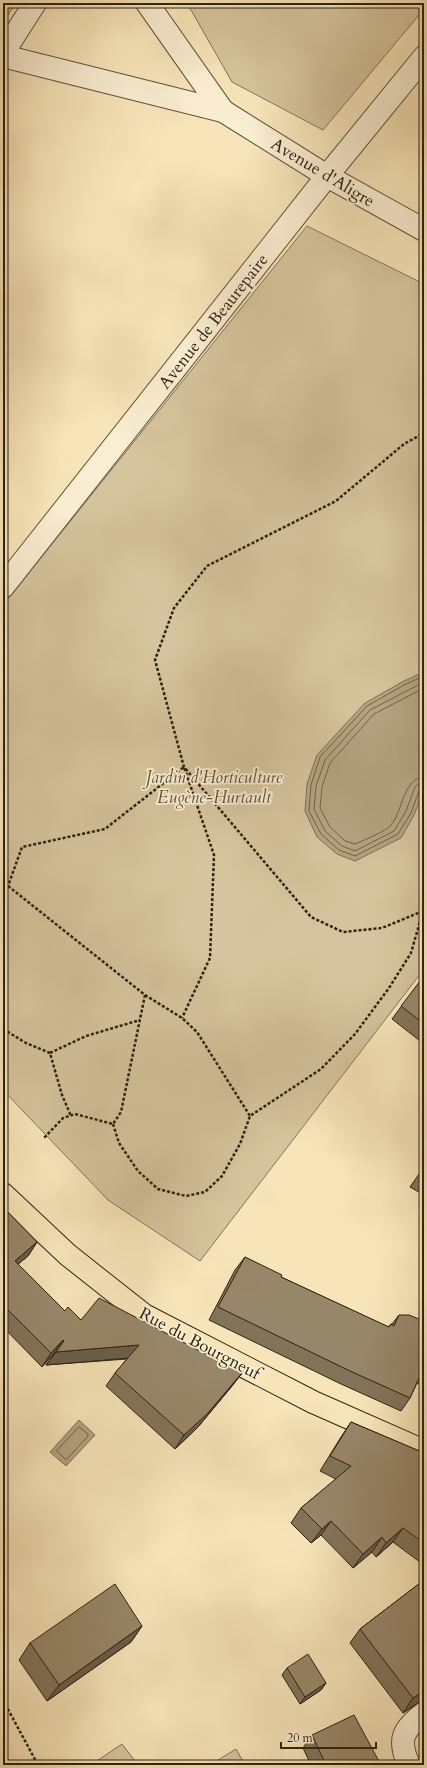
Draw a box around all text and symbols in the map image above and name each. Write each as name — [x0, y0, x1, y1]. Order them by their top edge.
street label: Avenue d'Aligre — [267, 132, 379, 212]
street label: Avenue de Beaurepaire — [153, 249, 274, 394]
park label: Jardin d'Horticulture Eugène-Hurtault — [142, 766, 283, 809]
street label: Rue du Bourgneuf — [135, 1302, 267, 1386]
scale bar — [281, 1724, 376, 1750]
text: 20 m — [287, 1730, 314, 1746]

